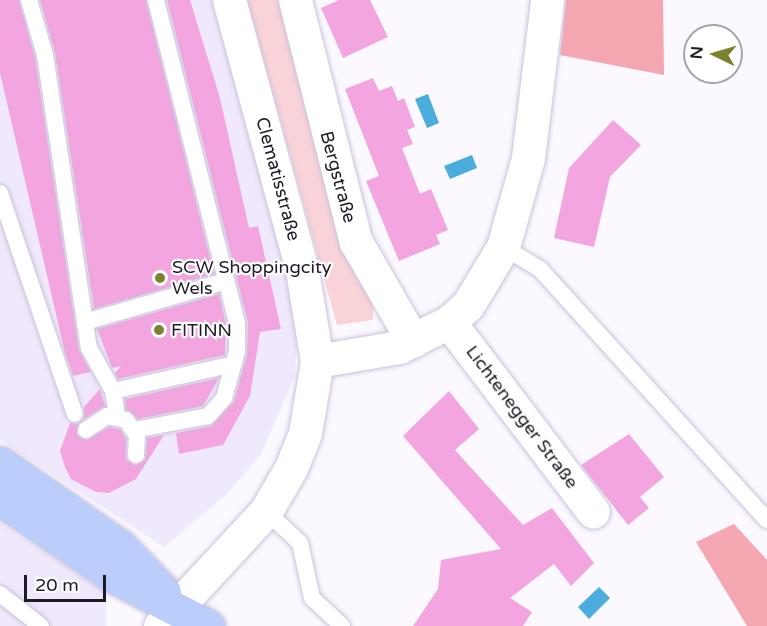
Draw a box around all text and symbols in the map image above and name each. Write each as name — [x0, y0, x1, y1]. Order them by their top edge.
north arrow — [683, 24, 743, 84]
text: N — [687, 45, 708, 60]
street label: Clematisstraße — [251, 115, 305, 243]
street label: Bergstraße — [315, 129, 361, 225]
place label: SCW Shoppingcity Wels — [172, 257, 331, 300]
marker: SCW Shoppingcity Wels — [153, 271, 167, 285]
place label: FITINN — [171, 319, 232, 341]
marker: FITINN — [152, 323, 166, 337]
street label: Lichtenegger Straße — [461, 341, 583, 493]
scale bar — [27, 563, 110, 601]
text: 20 m — [35, 574, 79, 596]

